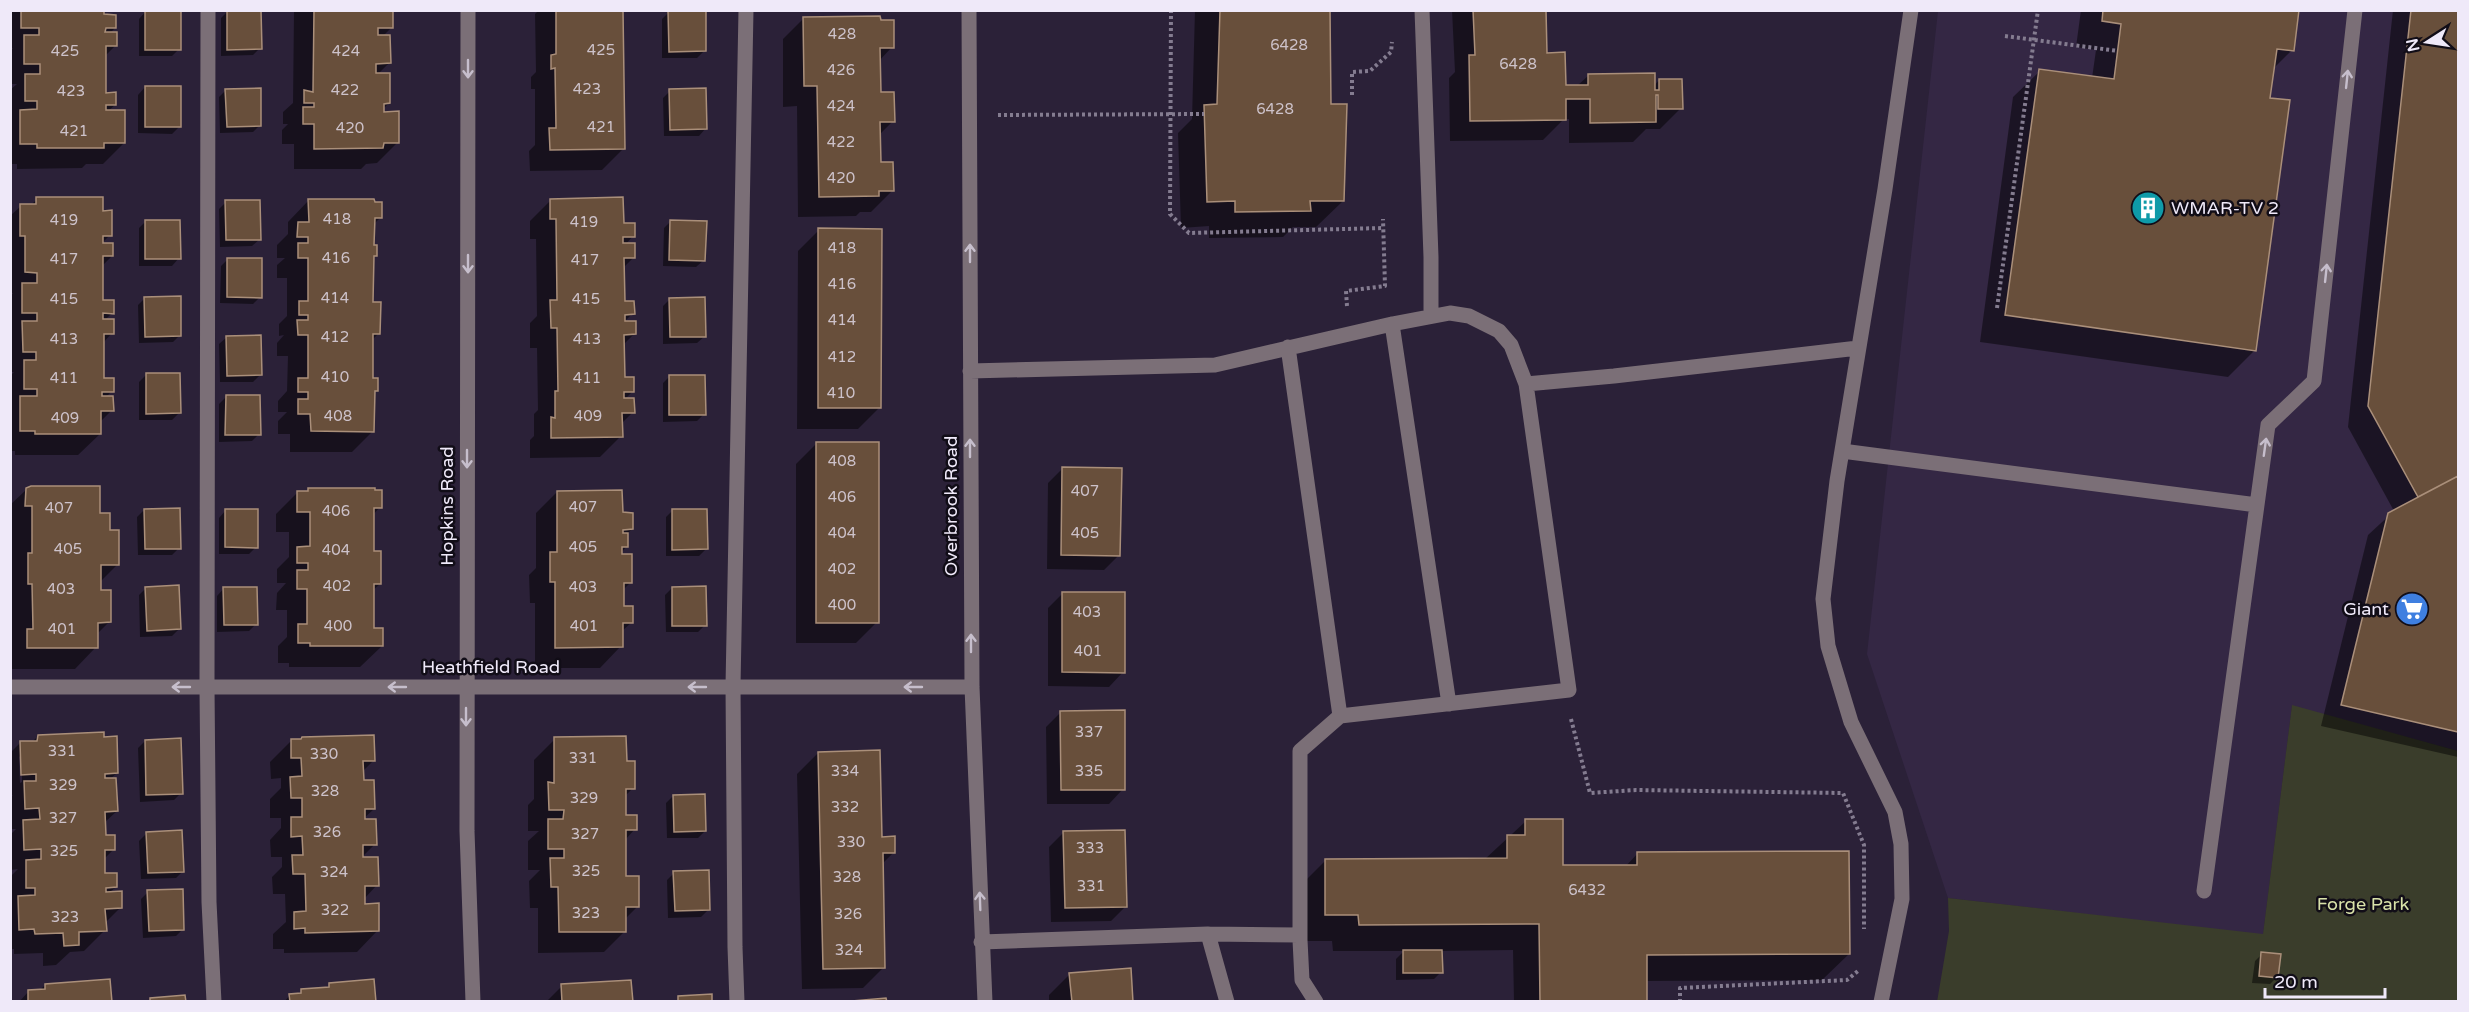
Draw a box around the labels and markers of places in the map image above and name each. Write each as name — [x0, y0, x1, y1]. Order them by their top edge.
building icon: WMAR-TV 2 — [2130, 190, 2166, 226]
place label: WMAR-TV 2 — [2171, 197, 2279, 219]
supermarket icon: Giant — [2394, 591, 2430, 627]
place label: Giant — [2343, 598, 2389, 620]

